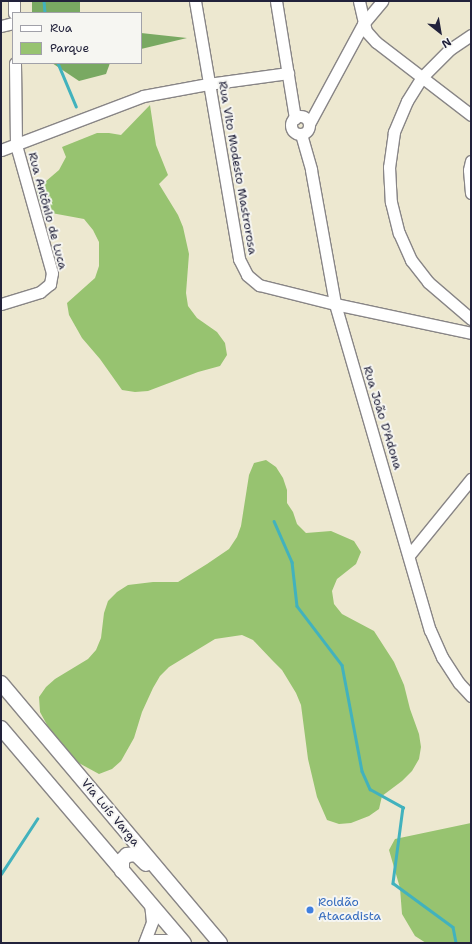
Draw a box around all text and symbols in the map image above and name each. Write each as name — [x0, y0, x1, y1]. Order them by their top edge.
legend — [12, 12, 142, 64]
north arrow — [420, 12, 460, 52]
text: Rua — [50, 20, 72, 36]
text: N — [439, 34, 454, 51]
text: Parque — [50, 40, 89, 56]
street label: Rua Vito Modesto Mastrorosa — [215, 80, 259, 256]
street label: Rua Antônio de Luca — [24, 151, 70, 271]
street label: Rua João D'Adona — [359, 365, 405, 471]
street label: Via Luís Varga — [78, 776, 142, 850]
place label: Roldão Atacadista — [318, 896, 381, 924]
marker: Roldão Atacadista — [305, 905, 315, 915]

